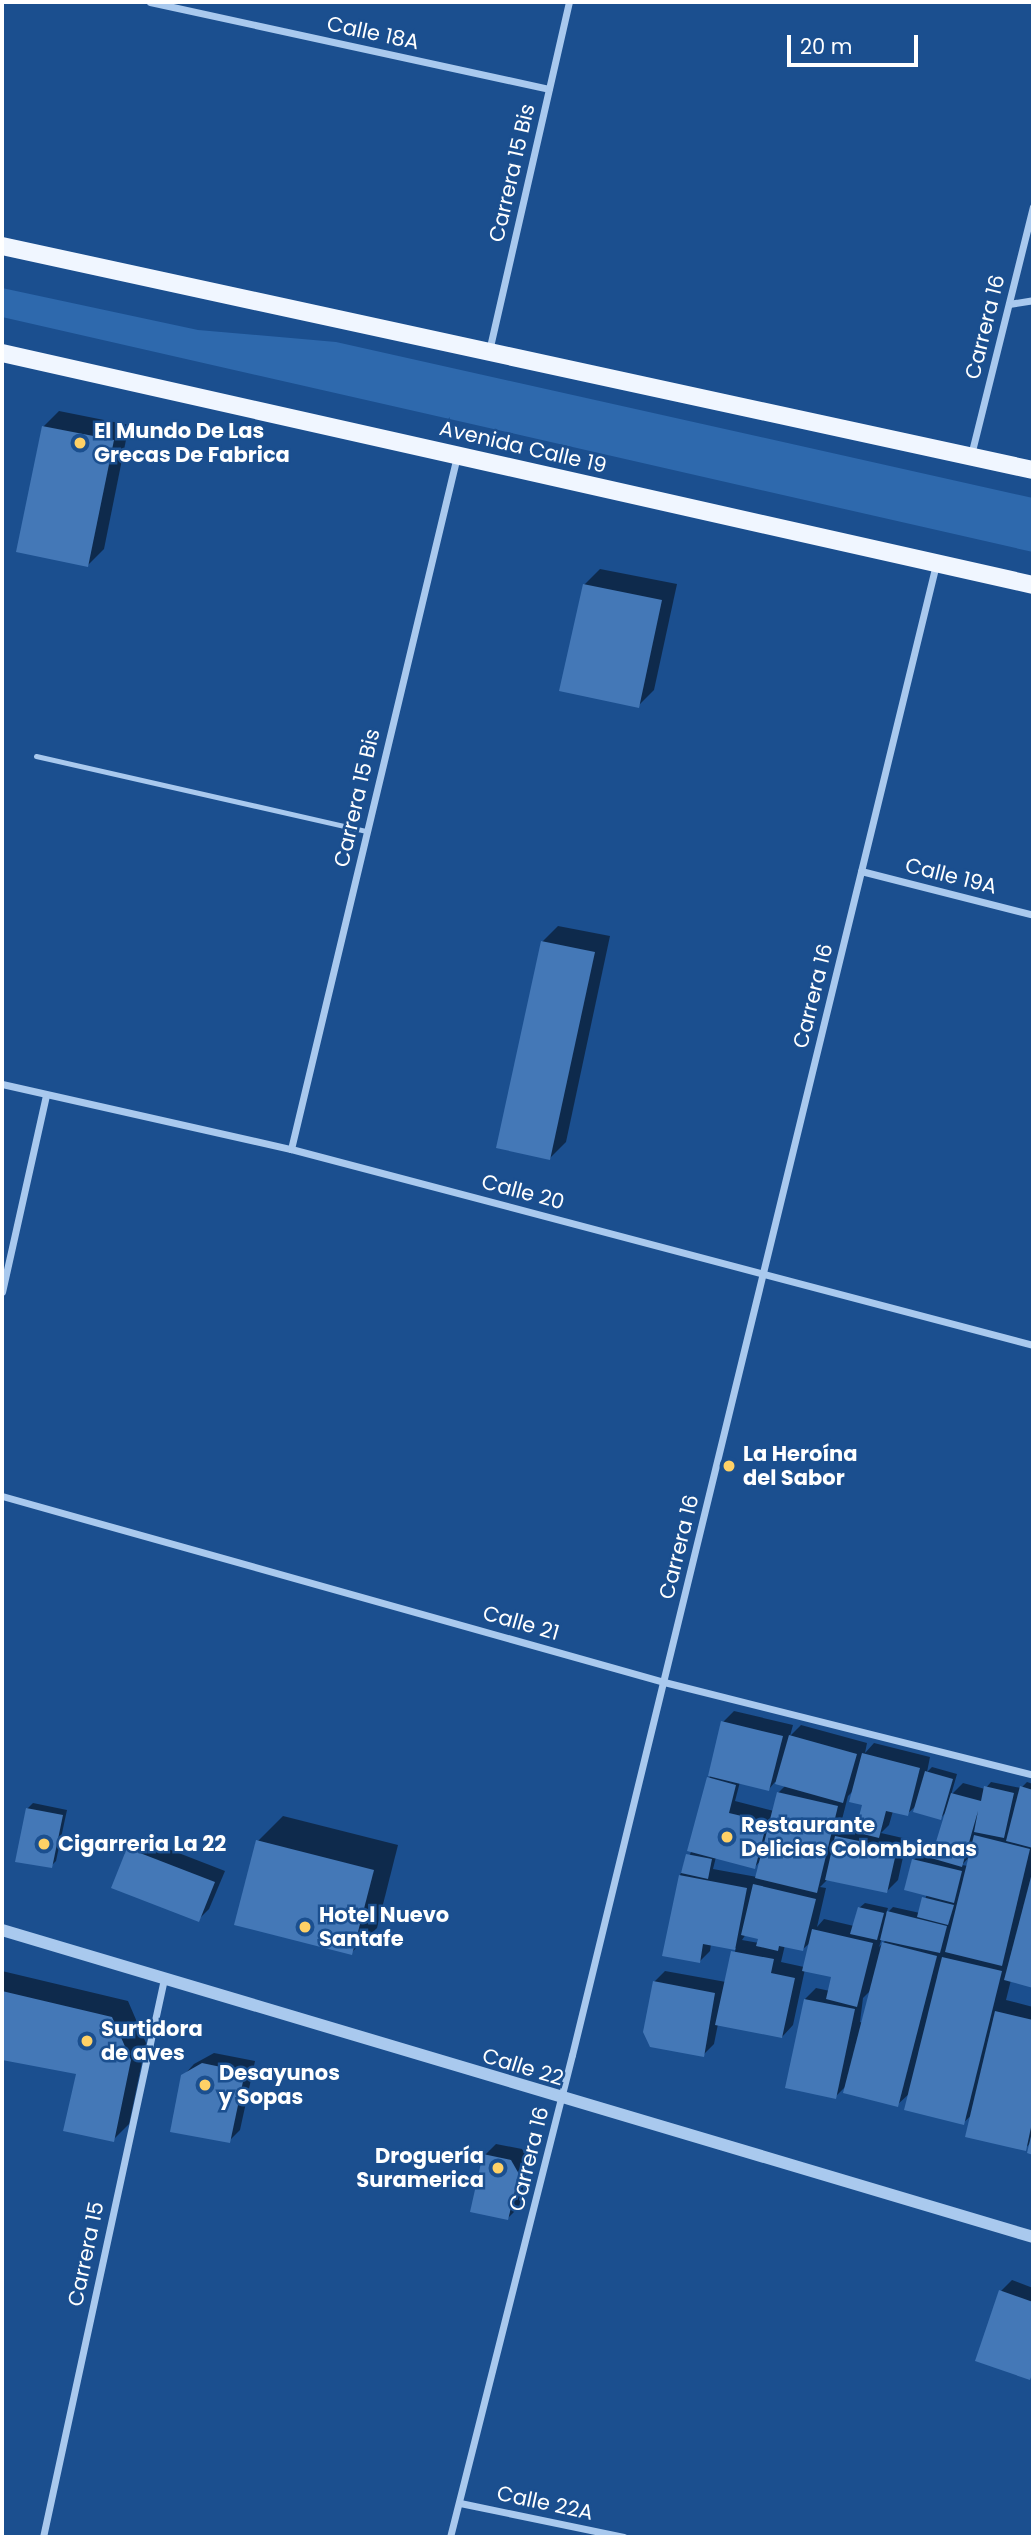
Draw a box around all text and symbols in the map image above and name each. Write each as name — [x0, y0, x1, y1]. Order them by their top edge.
street label: Calle 18A — [325, 11, 421, 55]
scale bar — [790, 21, 921, 65]
text: 20 m — [800, 32, 853, 61]
street label: Carrera 15 Bis — [484, 101, 540, 245]
street label: Carrera 16 — [960, 272, 1010, 382]
street label: Avenida Calle 19 — [437, 416, 609, 478]
place label: El Mundo De Las Grecas De Fabrica — [94, 418, 290, 468]
marker: El Mundo De Las Grecas De Fabrica — [72, 435, 88, 451]
street label: Carrera 15 Bis — [329, 726, 385, 870]
street label: Calle 19A — [903, 852, 999, 900]
street label: Carrera 16 — [788, 941, 838, 1051]
street label: Calle 20 — [479, 1169, 567, 1215]
place label: La Heroína del Sabor — [743, 1441, 858, 1491]
marker: La Heroína del Sabor — [721, 1458, 737, 1474]
street label: Carrera 16 — [654, 1492, 704, 1602]
street label: Calle 21 — [480, 1600, 562, 1646]
place label: Restaurante Delicias Colombianas — [741, 1812, 977, 1862]
marker: Restaurante Delicias Colombianas — [719, 1829, 735, 1845]
place label: Cigarreria La 22 — [58, 1831, 226, 1857]
marker: Cigarreria La 22 — [36, 1836, 52, 1852]
place label: Hotel Nuevo Santafe — [319, 1902, 449, 1952]
marker: Hotel Nuevo Santafe — [297, 1919, 313, 1935]
place label: Surtidora de aves — [101, 2016, 203, 2066]
marker: Surtidora de aves — [79, 2033, 95, 2049]
street label: Calle 22 — [479, 2043, 567, 2091]
place label: Desayunos y Sopas — [219, 2060, 340, 2110]
marker: Desayunos y Sopas — [197, 2077, 213, 2093]
street label: Carrera 16 — [504, 2104, 554, 2214]
place label: Droguería Suramerica — [356, 2143, 484, 2193]
marker: Droguería Suramerica — [490, 2160, 506, 2176]
street label: Carrera 15 — [63, 2199, 109, 2309]
street label: Calle 22A — [495, 2481, 595, 2525]

